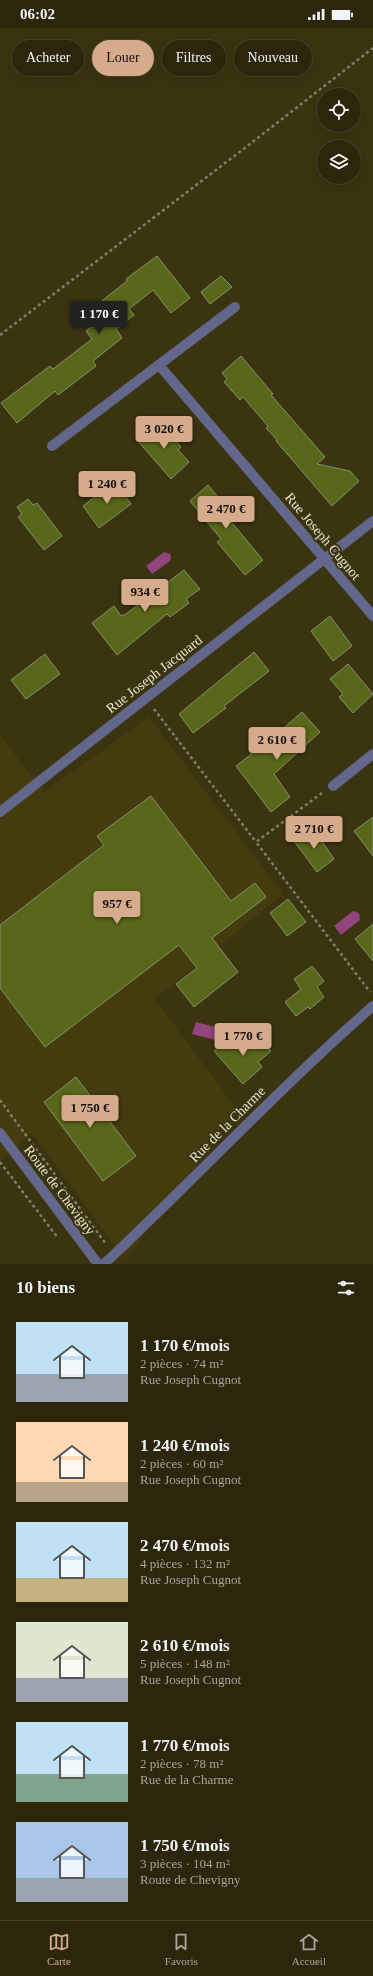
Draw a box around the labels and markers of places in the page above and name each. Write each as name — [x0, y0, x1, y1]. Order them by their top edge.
pin: 1 170 € — [62, 301, 136, 335]
pin: 3 020 € — [127, 416, 201, 450]
pin: 1 240 € — [70, 471, 144, 505]
pin: 2 470 € — [189, 496, 263, 530]
pin: 934 € — [117, 579, 173, 613]
pin: 2 610 € — [240, 727, 314, 761]
pin: 2 710 € — [277, 816, 351, 850]
pin: 957 € — [89, 891, 145, 925]
pin: 1 770 € — [206, 1023, 280, 1057]
pin: 1 750 € — [53, 1095, 127, 1129]

